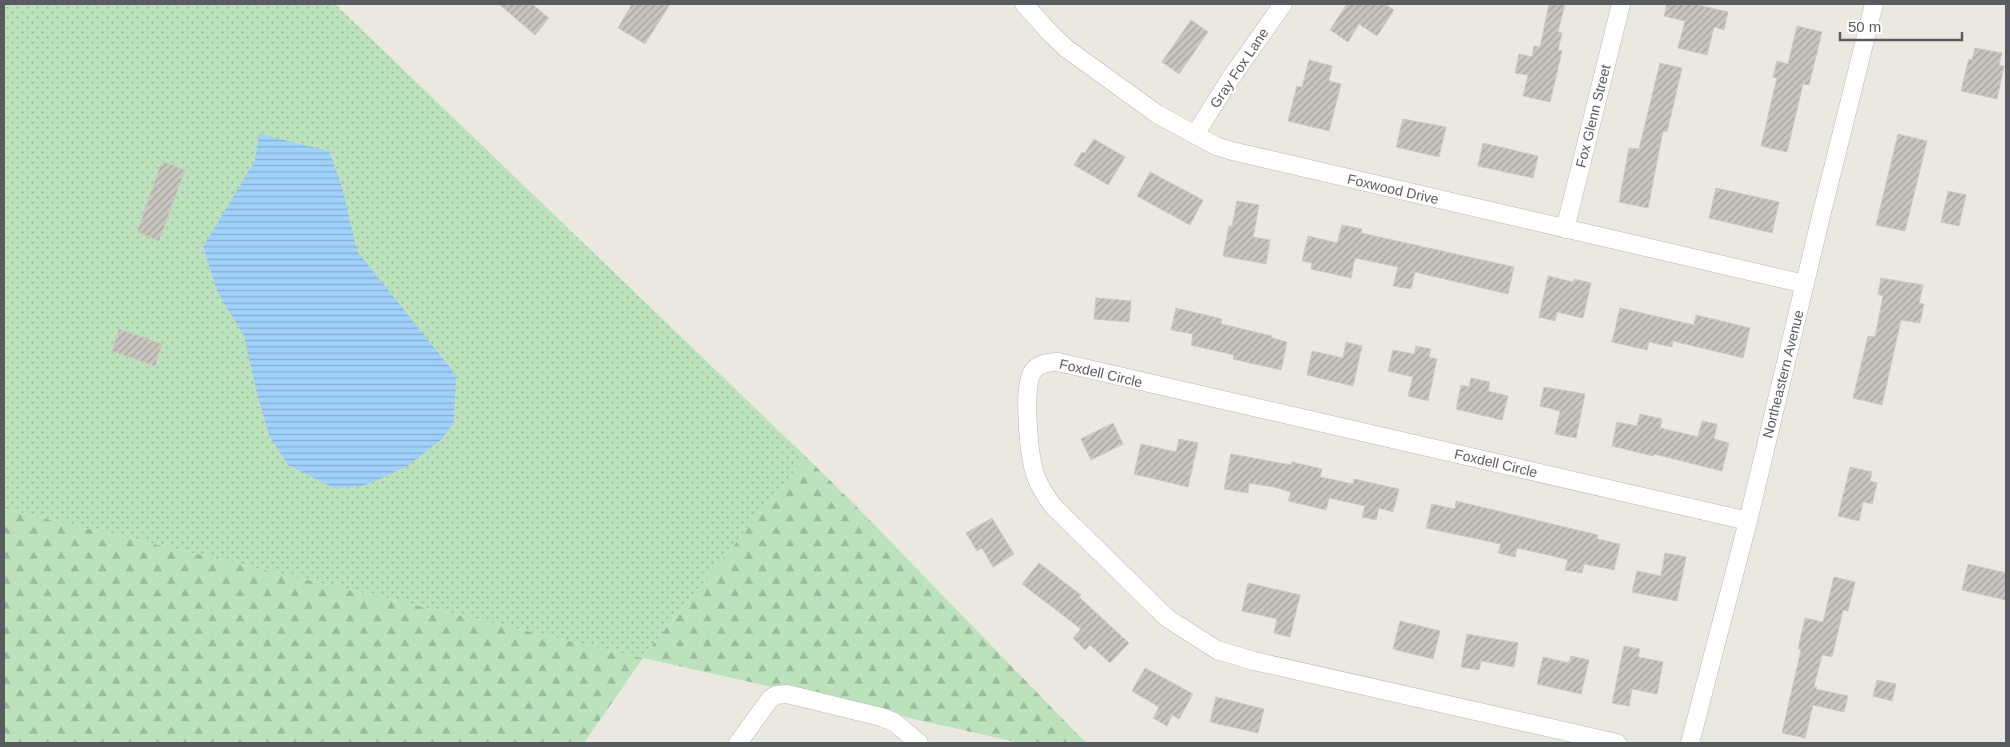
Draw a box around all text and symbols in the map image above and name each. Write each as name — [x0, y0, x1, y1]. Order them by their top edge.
scale bar — [1840, 10, 1962, 42]
text: 50 m — [1848, 18, 1881, 35]
street label: Gray Fox Lane — [1206, 25, 1272, 111]
street label: Fox Glenn Street — [1572, 63, 1614, 169]
street label: Foxwood Drive — [1346, 171, 1440, 207]
street label: Northeastern Avenue — [1759, 308, 1807, 440]
street label: Foxdell Circle — [1058, 356, 1144, 390]
street label: Foxdell Circle — [1453, 446, 1539, 480]

